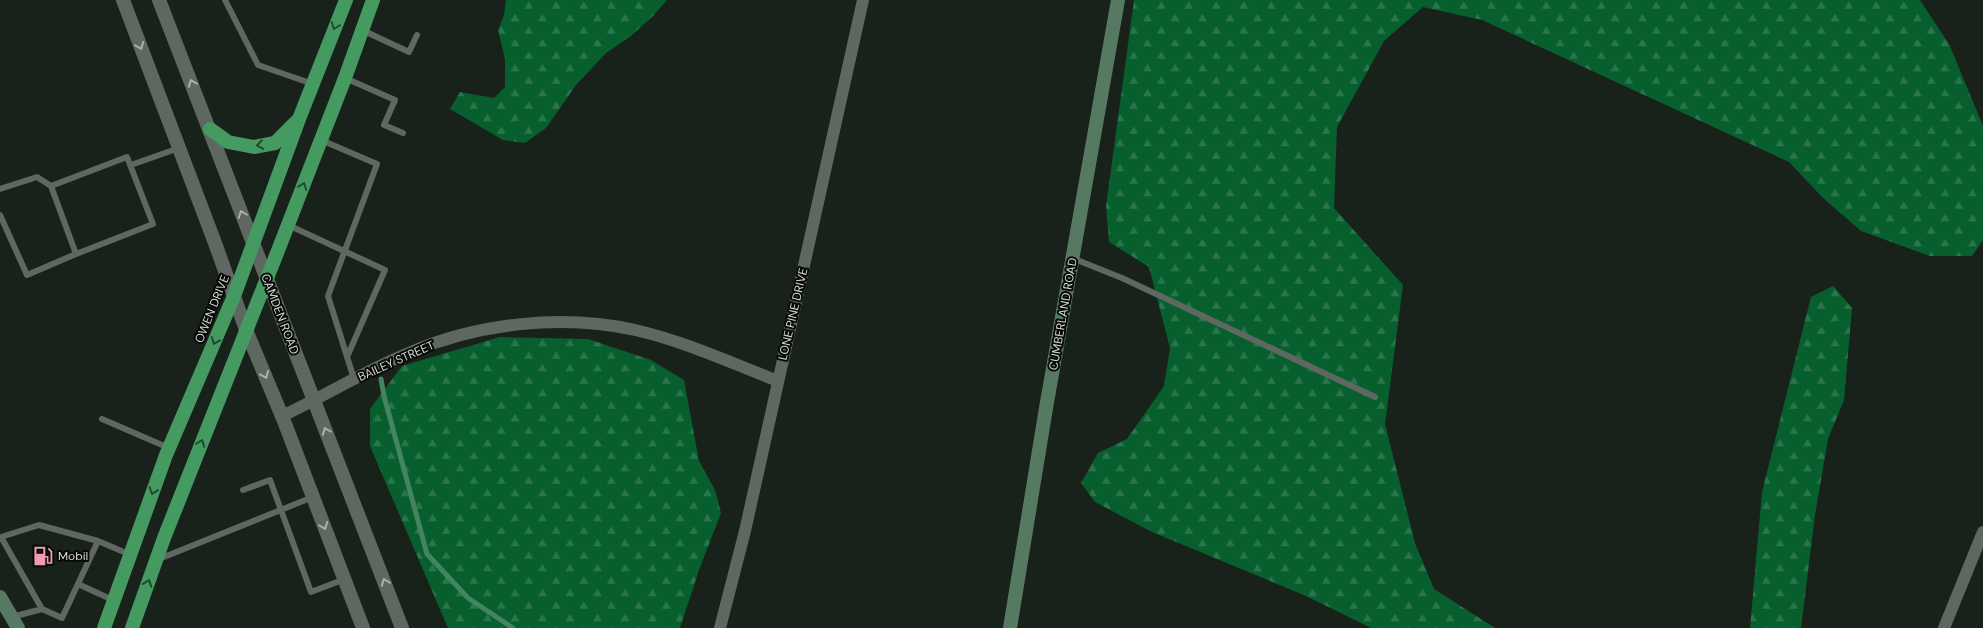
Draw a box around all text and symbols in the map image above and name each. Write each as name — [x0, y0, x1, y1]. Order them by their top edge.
one-way arrow — [331, 21, 342, 30]
one-way arrow — [134, 41, 144, 49]
one-way arrow — [188, 80, 198, 88]
one-way arrow — [256, 139, 264, 150]
one-way arrow — [297, 182, 307, 191]
one-way arrow — [238, 210, 248, 219]
street label: CUMBERLAND ROAD — [1045, 257, 1081, 371]
street label: LONE PINE DRIVE — [775, 266, 811, 362]
street label: CAMDEN ROAD — [257, 271, 303, 357]
street label: OWEN DRIVE — [191, 272, 233, 345]
one-way arrow — [210, 336, 221, 345]
street label: BAILEY STREET — [355, 337, 437, 385]
one-way arrow — [258, 370, 269, 379]
one-way arrow — [322, 427, 332, 436]
one-way arrow — [195, 440, 205, 448]
one-way arrow — [149, 486, 159, 495]
one-way arrow — [318, 521, 328, 530]
fuel station icon: Mobil — [32, 545, 54, 567]
place label: Mobil — [58, 548, 88, 564]
one-way arrow — [142, 579, 152, 588]
one-way arrow — [380, 579, 390, 587]

